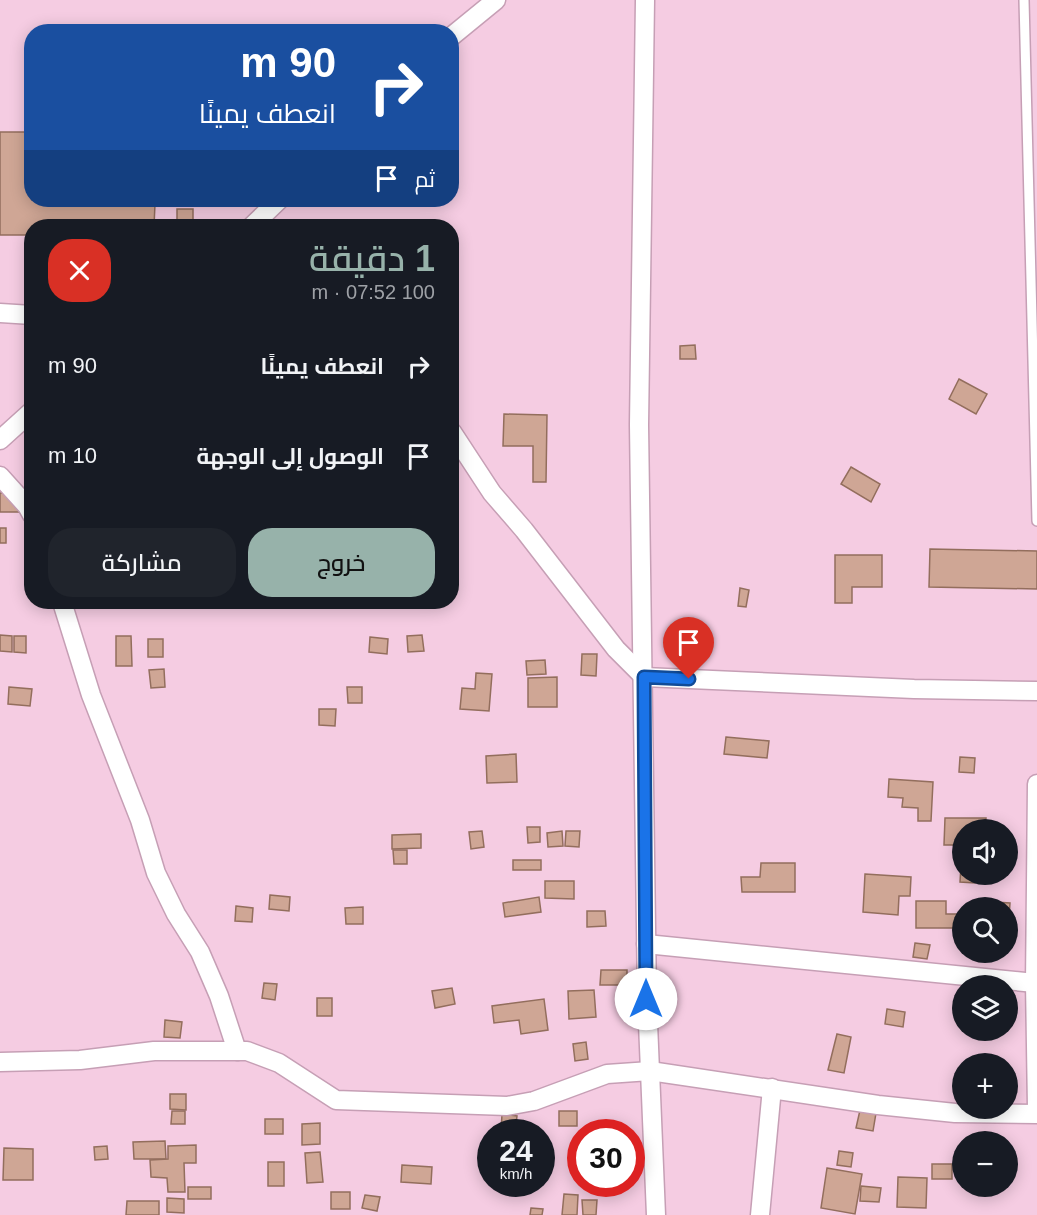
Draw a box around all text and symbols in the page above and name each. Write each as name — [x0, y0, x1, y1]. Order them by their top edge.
text: 90 m — [240, 39, 336, 86]
icon: right — [357, 48, 435, 126]
text: انعطف يمينًا — [199, 99, 336, 129]
icon: arrive — [370, 162, 403, 195]
text: ثم — [415, 167, 435, 192]
text: 1 دقيقة — [309, 238, 435, 279]
button: close — [48, 239, 111, 302]
text: 100 m · 07:52 — [312, 281, 435, 303]
icon: right — [402, 350, 435, 383]
text: 90 m — [48, 353, 97, 378]
text: انعطف يمينًا — [261, 354, 384, 379]
icon: arrive — [402, 440, 435, 473]
text: 10 m — [48, 443, 97, 468]
text: الوصول إلى الوجهة — [197, 444, 384, 469]
button: مشاركة — [48, 528, 236, 597]
button: خروج — [248, 528, 435, 597]
pin — [663, 617, 714, 679]
icon: arrive — [672, 626, 705, 659]
map controls — [952, 819, 1018, 1197]
button: sound — [952, 819, 1018, 885]
button: search — [952, 897, 1018, 963]
position arrow — [614, 967, 678, 1031]
button: layers — [952, 975, 1018, 1041]
button: + — [952, 1053, 1018, 1119]
speed limit sign: 30 — [567, 1119, 645, 1197]
button: − — [952, 1131, 1018, 1197]
text: 24 — [499, 1134, 533, 1167]
text: km/h — [500, 1165, 532, 1182]

